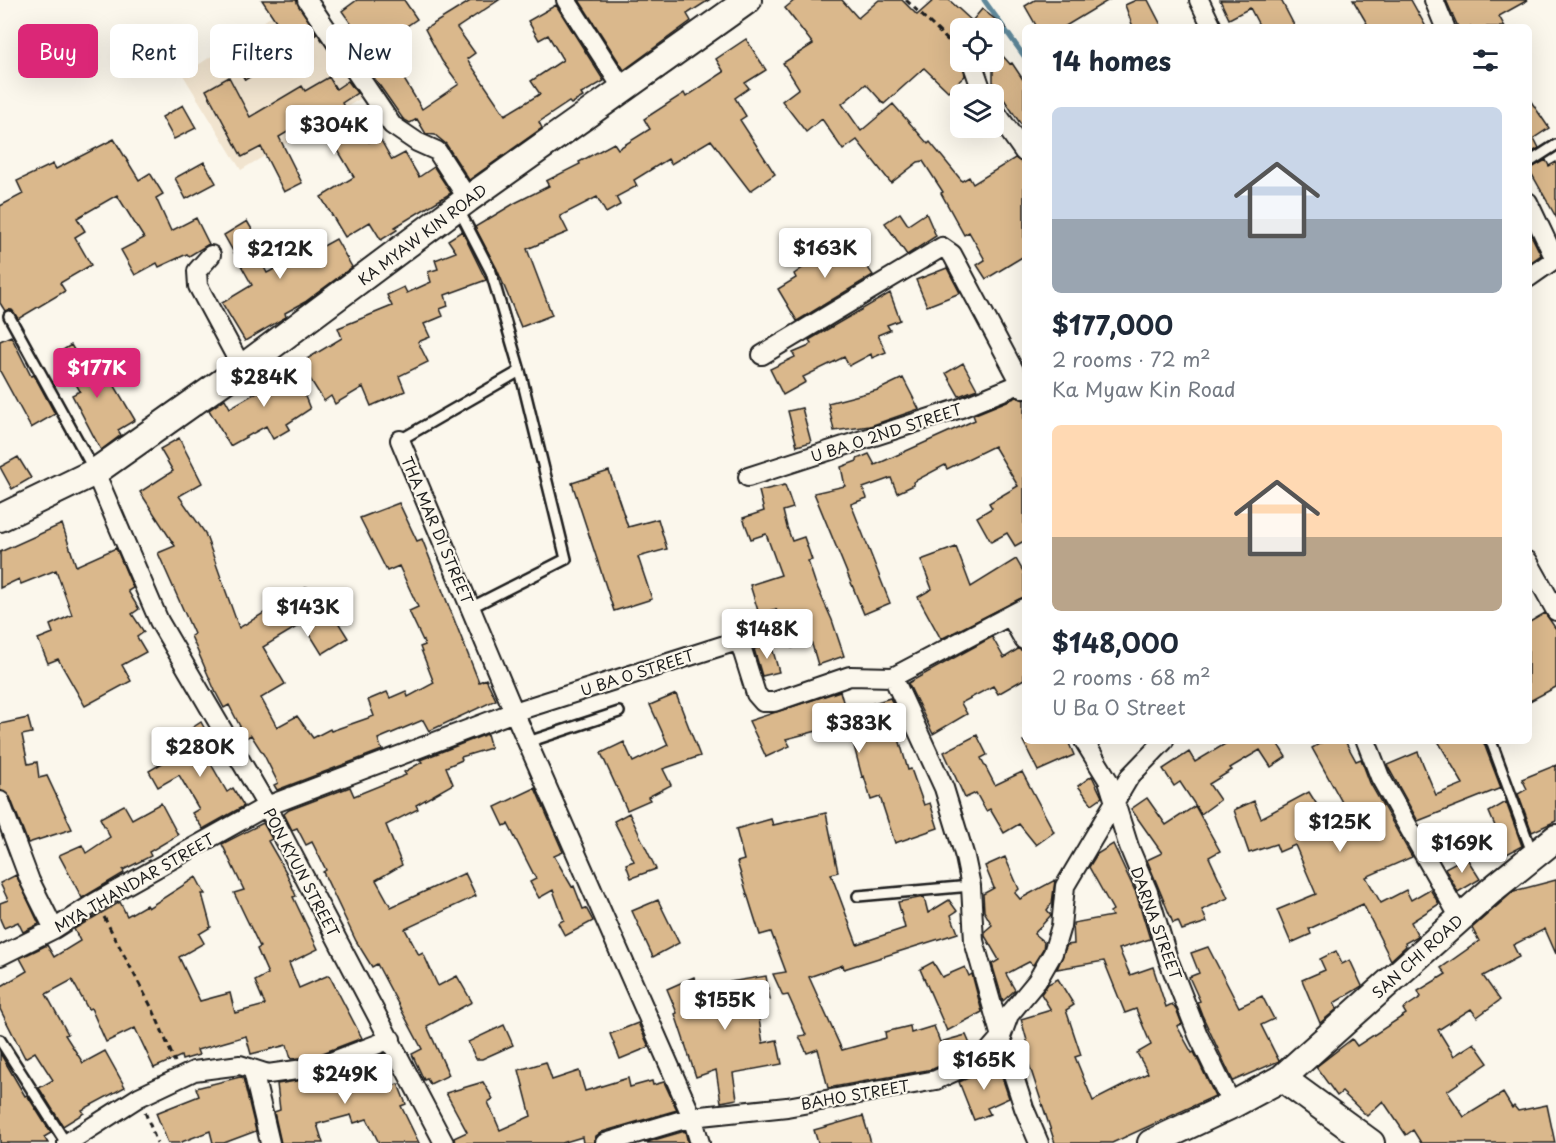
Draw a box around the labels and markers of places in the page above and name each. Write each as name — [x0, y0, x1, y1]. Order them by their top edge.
pin: $304K — [292, 105, 376, 156]
pin: $163K — [783, 228, 867, 279]
pin: $212K — [238, 229, 322, 280]
pin: $177K — [55, 348, 139, 399]
pin: $284K — [222, 357, 306, 408]
pin: $143K — [266, 587, 350, 638]
pin: $148K — [725, 609, 809, 660]
pin: $383K — [817, 703, 901, 754]
pin: $280K — [158, 727, 242, 778]
pin: $125K — [1298, 802, 1382, 853]
pin: $169K — [1420, 823, 1504, 874]
pin: $155K — [683, 980, 767, 1031]
pin: $165K — [942, 1040, 1026, 1091]
pin: $249K — [303, 1054, 387, 1105]

